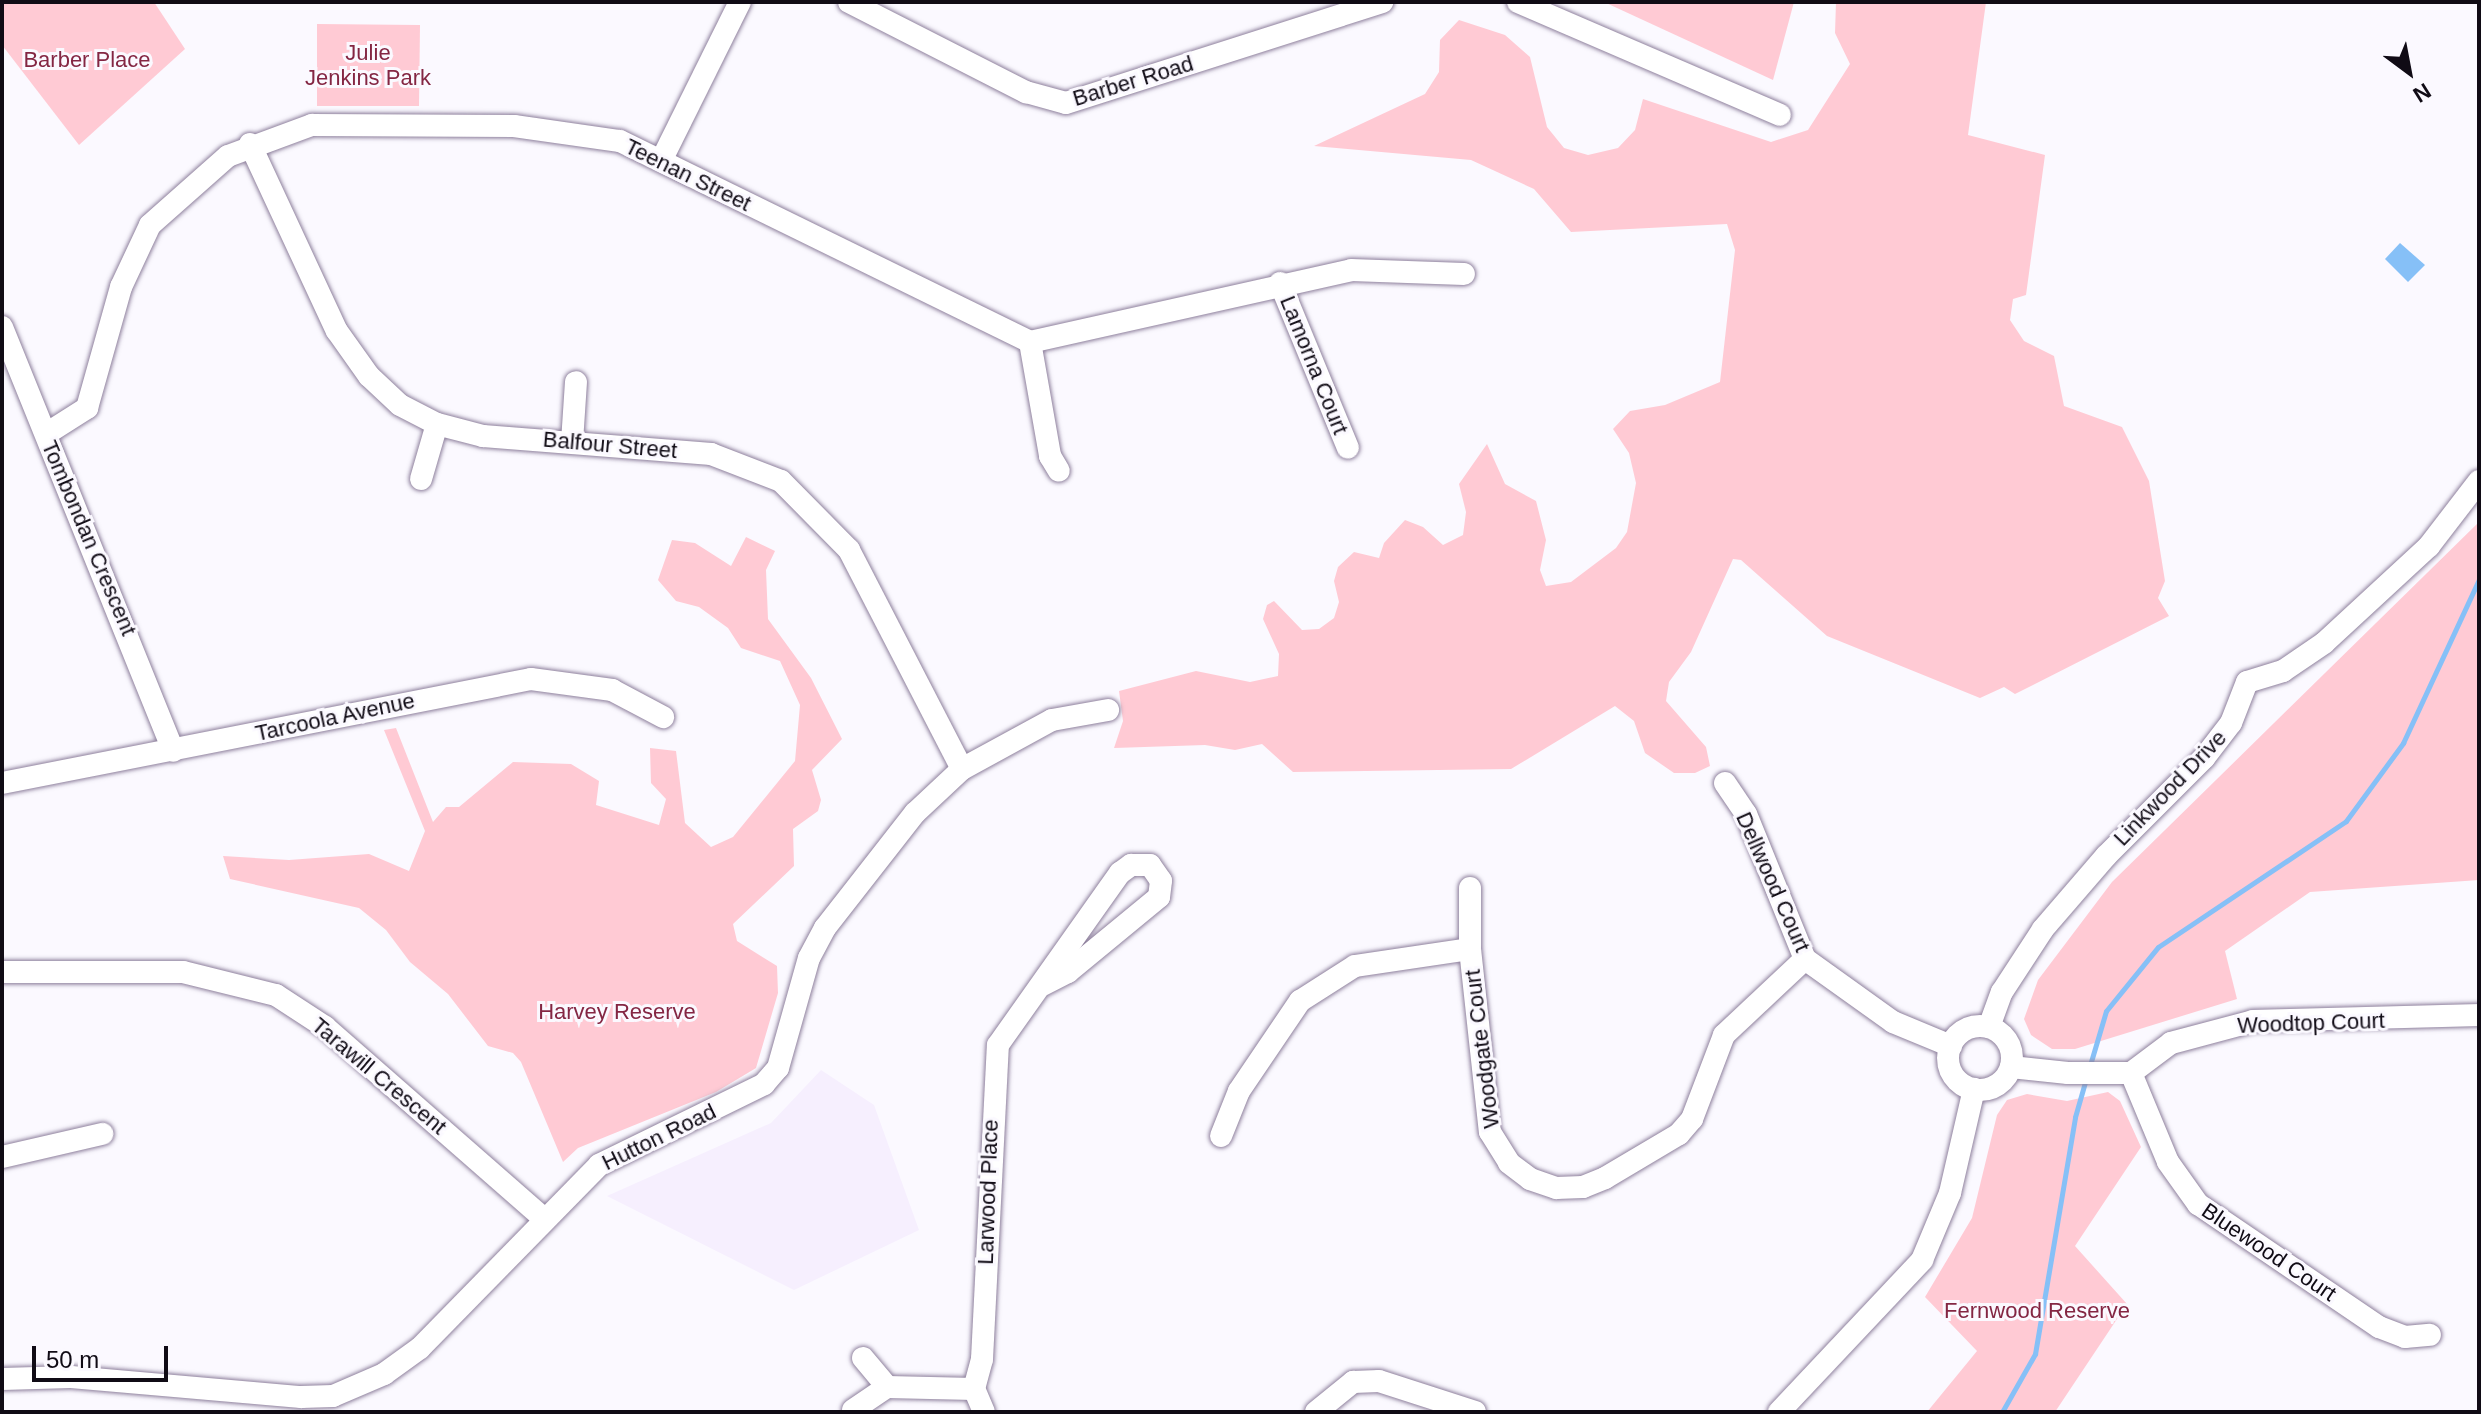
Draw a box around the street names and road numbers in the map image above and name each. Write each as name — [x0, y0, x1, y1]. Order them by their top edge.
street label: Barber Road — [1069, 50, 1197, 112]
street label: Teenan Street — [621, 133, 755, 217]
street label: Lamorna Court — [1274, 292, 1354, 438]
street label: Balfour Street — [542, 426, 678, 464]
street label: Tombondan Crescent — [36, 437, 142, 639]
street label: Tarcoola Avenue — [252, 687, 418, 747]
street label: Linkwood Drive — [2108, 725, 2232, 851]
street label: Dellwood Court — [1730, 808, 1816, 956]
street label: Woodgate Court — [1459, 968, 1505, 1130]
street label: Woodtop Court — [2237, 1007, 2385, 1039]
street label: Tarawill Crescent — [306, 1012, 452, 1140]
street label: Hutton Road — [598, 1098, 720, 1176]
street label: Larwood Place — [972, 1119, 1004, 1265]
street label: Bluewood Court — [2197, 1197, 2341, 1307]

